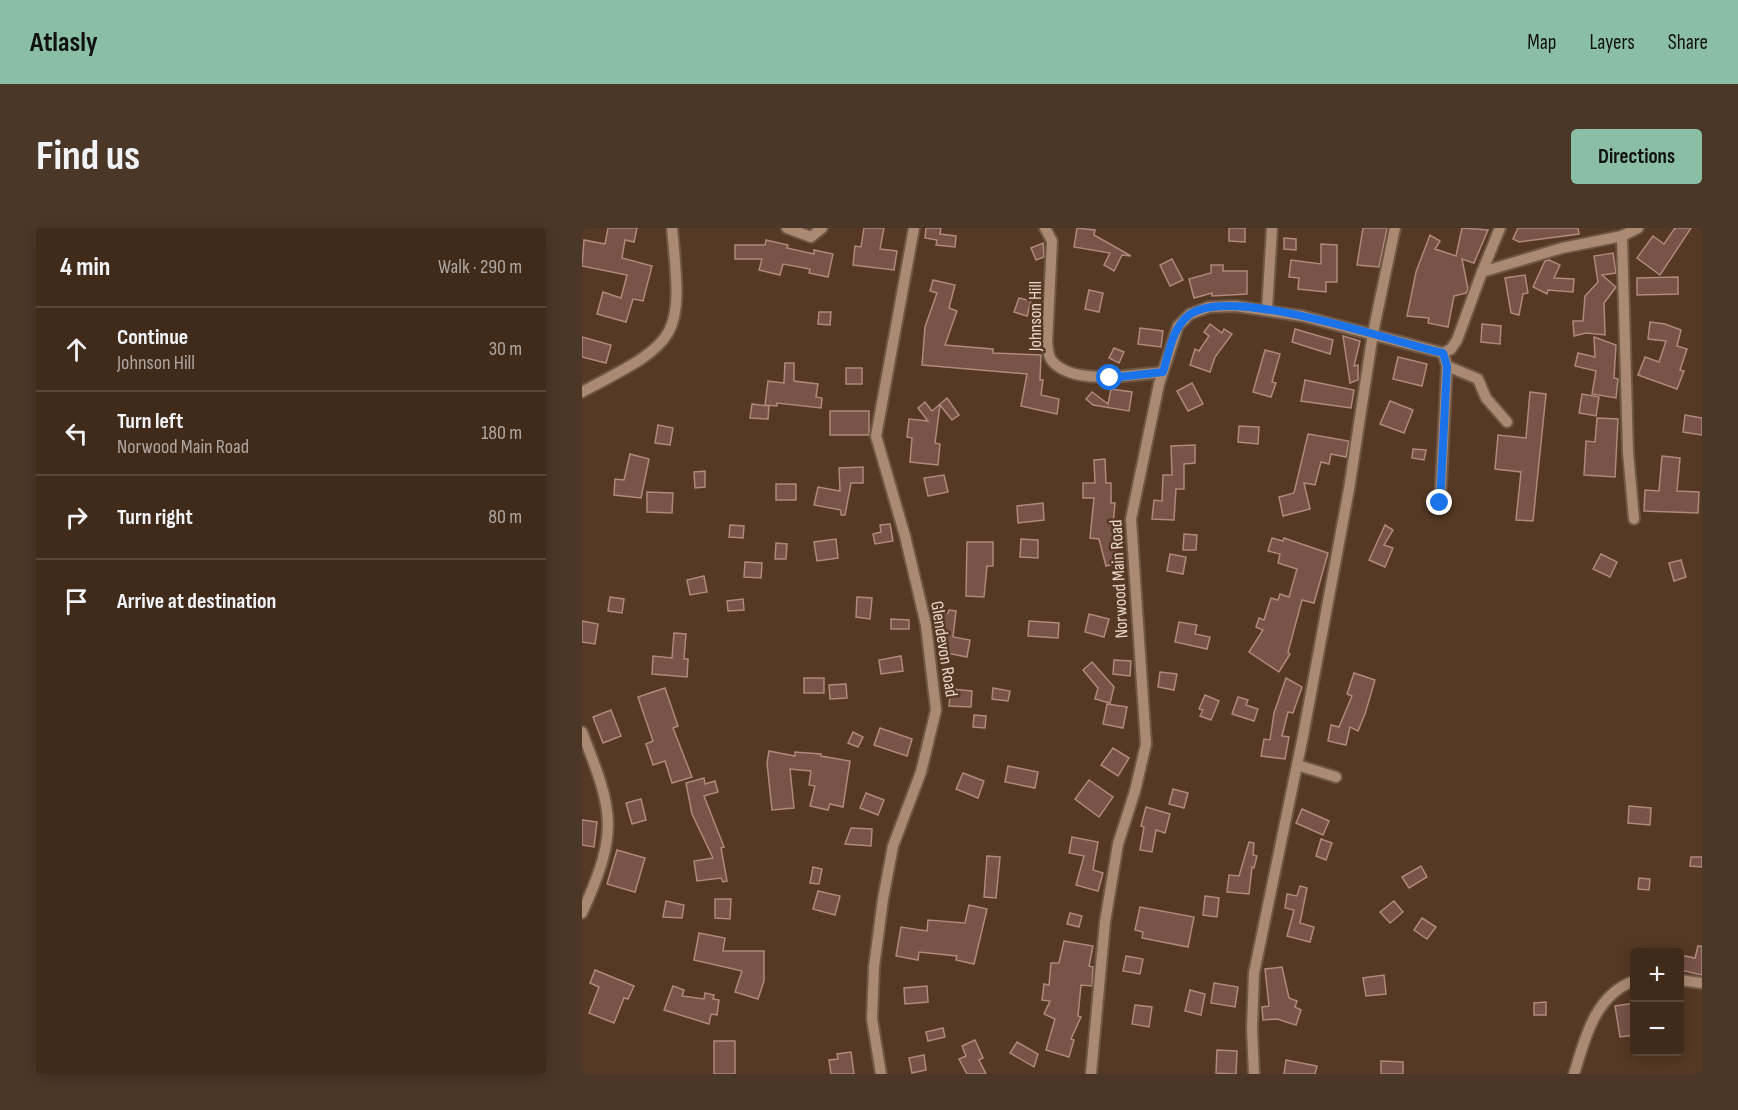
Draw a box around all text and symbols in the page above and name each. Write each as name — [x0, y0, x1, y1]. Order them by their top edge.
text: Atlasly — [30, 26, 98, 59]
text: Map — [1527, 30, 1556, 55]
text: Layers — [1589, 30, 1635, 55]
text: Share — [1668, 30, 1708, 55]
button: Directions — [1571, 129, 1702, 184]
text: Find us — [36, 131, 140, 182]
text: 4 min — [60, 252, 110, 283]
text: Walk · 290 m — [438, 255, 522, 279]
street label: Johnson Hill — [1025, 281, 1046, 352]
text: Continue — [117, 324, 188, 351]
icon: ahead — [60, 333, 93, 366]
text: 30 m — [489, 337, 522, 361]
text: Johnson Hill — [117, 351, 195, 375]
route start — [1096, 364, 1122, 390]
text: Turn left — [117, 408, 183, 435]
icon: left — [60, 417, 93, 450]
text: 180 m — [481, 421, 522, 445]
text: Norwood Main Road — [117, 435, 249, 459]
route end — [1426, 489, 1452, 515]
icon: right — [60, 501, 93, 534]
text: Turn right — [117, 504, 193, 531]
text: 80 m — [488, 505, 522, 529]
street label: Norwood Main Road — [1105, 519, 1133, 639]
icon: arrive — [60, 585, 93, 618]
text: Arrive at destination — [117, 588, 276, 615]
street label: Glendevon Road — [926, 600, 962, 698]
map controls — [1630, 948, 1684, 1056]
button: + — [1630, 948, 1684, 1002]
button: − — [1630, 1002, 1684, 1056]

